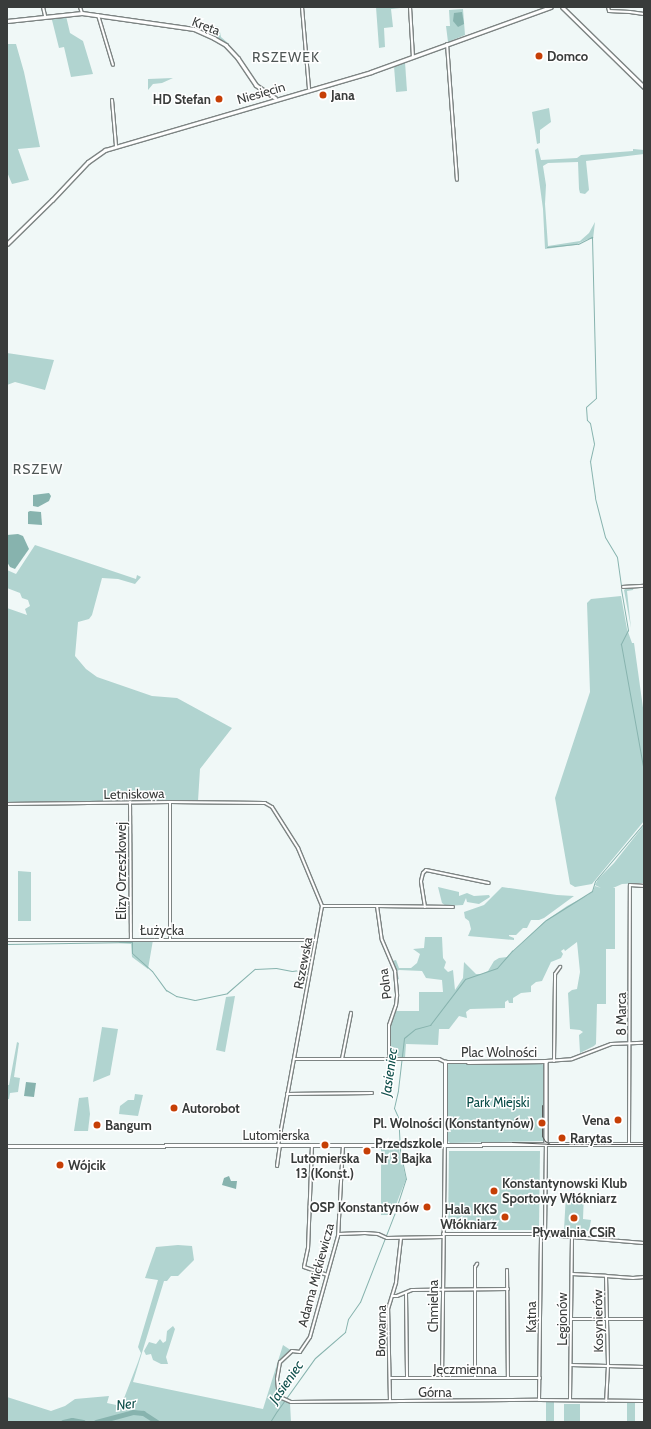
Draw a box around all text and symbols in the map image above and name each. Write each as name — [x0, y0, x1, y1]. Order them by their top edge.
street label: Kręta — [190, 14, 222, 38]
place label: Domco — [547, 48, 588, 64]
district label: RSZEWEK — [252, 49, 320, 65]
marker: Domco — [534, 51, 544, 61]
street label: Niesięcin — [235, 79, 287, 107]
place label: Jana — [331, 87, 355, 103]
marker: Jana — [318, 90, 328, 100]
place label: HD Stefan — [153, 91, 211, 107]
marker: HD Stefan — [214, 94, 224, 104]
district label: RSZEW — [13, 461, 63, 477]
street label: Letniskowa — [103, 786, 165, 802]
street label: Elizy Orzeszkowej — [113, 822, 129, 920]
street label: Łużycka — [140, 922, 184, 938]
street label: Rszewska — [290, 936, 316, 990]
street label: Polna — [375, 968, 395, 1000]
street label: 8 Marca — [613, 992, 629, 1036]
street label: Plac Wolności — [461, 1044, 537, 1060]
water label: Jasieniec — [377, 1047, 401, 1097]
park label: Park Miejski — [467, 1094, 529, 1110]
place label: Autorobot — [182, 1100, 240, 1116]
marker: Autorobot — [169, 1103, 179, 1113]
place label: Vena — [582, 1112, 610, 1128]
place label: Pl. Wolności (Konstantynów) — [373, 1115, 534, 1131]
marker: Vena — [613, 1115, 623, 1125]
place label: Bangum — [105, 1117, 152, 1133]
marker: Pl. Wolności (Konstantynów) — [537, 1118, 547, 1128]
marker: Bangum — [92, 1120, 102, 1130]
street label: Lutomierska — [242, 1127, 310, 1143]
place label: Rarytas — [570, 1130, 612, 1146]
marker: Rarytas — [557, 1133, 567, 1143]
place label: Przedszkole Nr 3 Bajka — [375, 1136, 442, 1167]
marker: Lutomierska 13 (Konst.) — [320, 1140, 330, 1150]
marker: Przedszkole Nr 3 Bajka — [362, 1146, 372, 1156]
place label: Lutomierska 13 (Konst.) — [290, 1151, 360, 1182]
place label: Wójcik — [68, 1157, 106, 1173]
marker: Wójcik — [55, 1160, 65, 1170]
place label: Konstantynowski Klub Sportowy Włókniarz — [502, 1176, 627, 1207]
marker: Konstantynowski Klub Sportowy Włókniarz — [489, 1186, 499, 1196]
place label: OSP Konstantynów — [310, 1199, 419, 1215]
marker: OSP Konstantynów — [422, 1202, 432, 1212]
place label: Hala KKS Włókniarz — [440, 1202, 497, 1233]
marker: Hala KKS Włókniarz — [500, 1212, 510, 1222]
marker: Pływalnia CSiR — [569, 1213, 579, 1223]
street label: Adama Mickiewicza — [295, 1221, 337, 1329]
place label: Pływalnia CSiR — [532, 1224, 616, 1240]
street label: Chmielna — [425, 1280, 441, 1332]
street label: Kosynierów — [590, 1289, 606, 1353]
street label: Legionów — [554, 1292, 570, 1346]
street label: Kątna — [523, 1301, 539, 1333]
street label: Browarna — [373, 1305, 389, 1357]
water label: Jasieniec — [265, 1357, 307, 1407]
street label: Jęczmienna — [433, 1361, 497, 1377]
street label: Górna — [418, 1384, 452, 1400]
water label: Ner — [115, 1394, 137, 1414]

